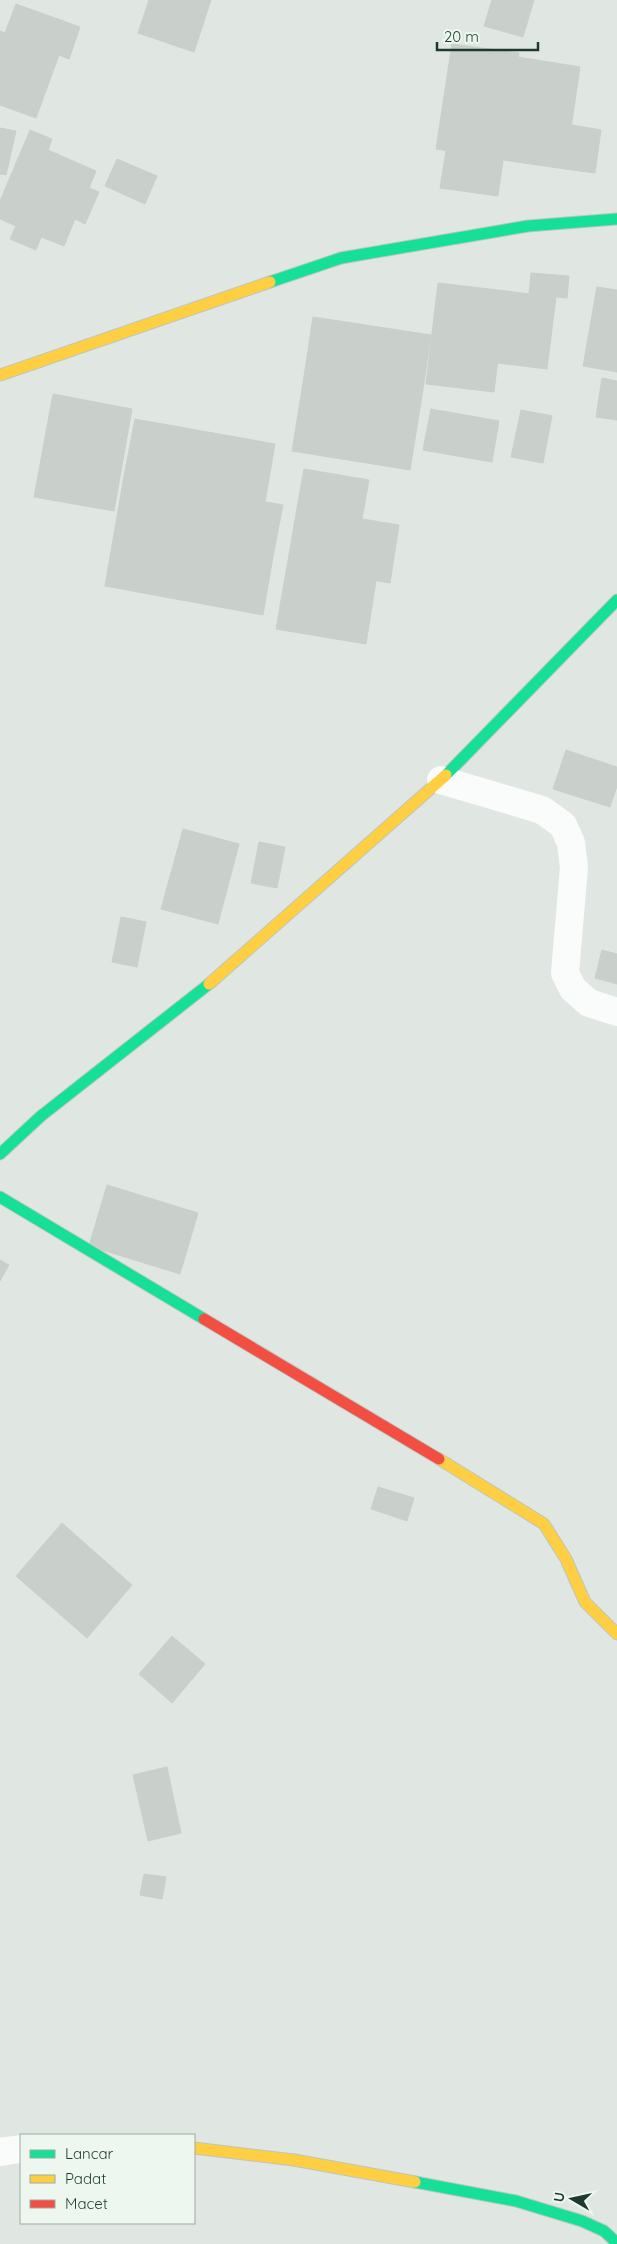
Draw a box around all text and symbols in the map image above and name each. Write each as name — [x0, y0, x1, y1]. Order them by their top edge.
scale bar — [437, 20, 538, 52]
text: 20 m — [444, 27, 479, 46]
legend — [20, 2134, 195, 2224]
text: Lancar — [65, 2144, 114, 2163]
text: Padat — [65, 2169, 106, 2188]
north arrow — [547, 2174, 597, 2224]
text: U — [549, 2191, 569, 2203]
text: Macet — [65, 2194, 108, 2213]

